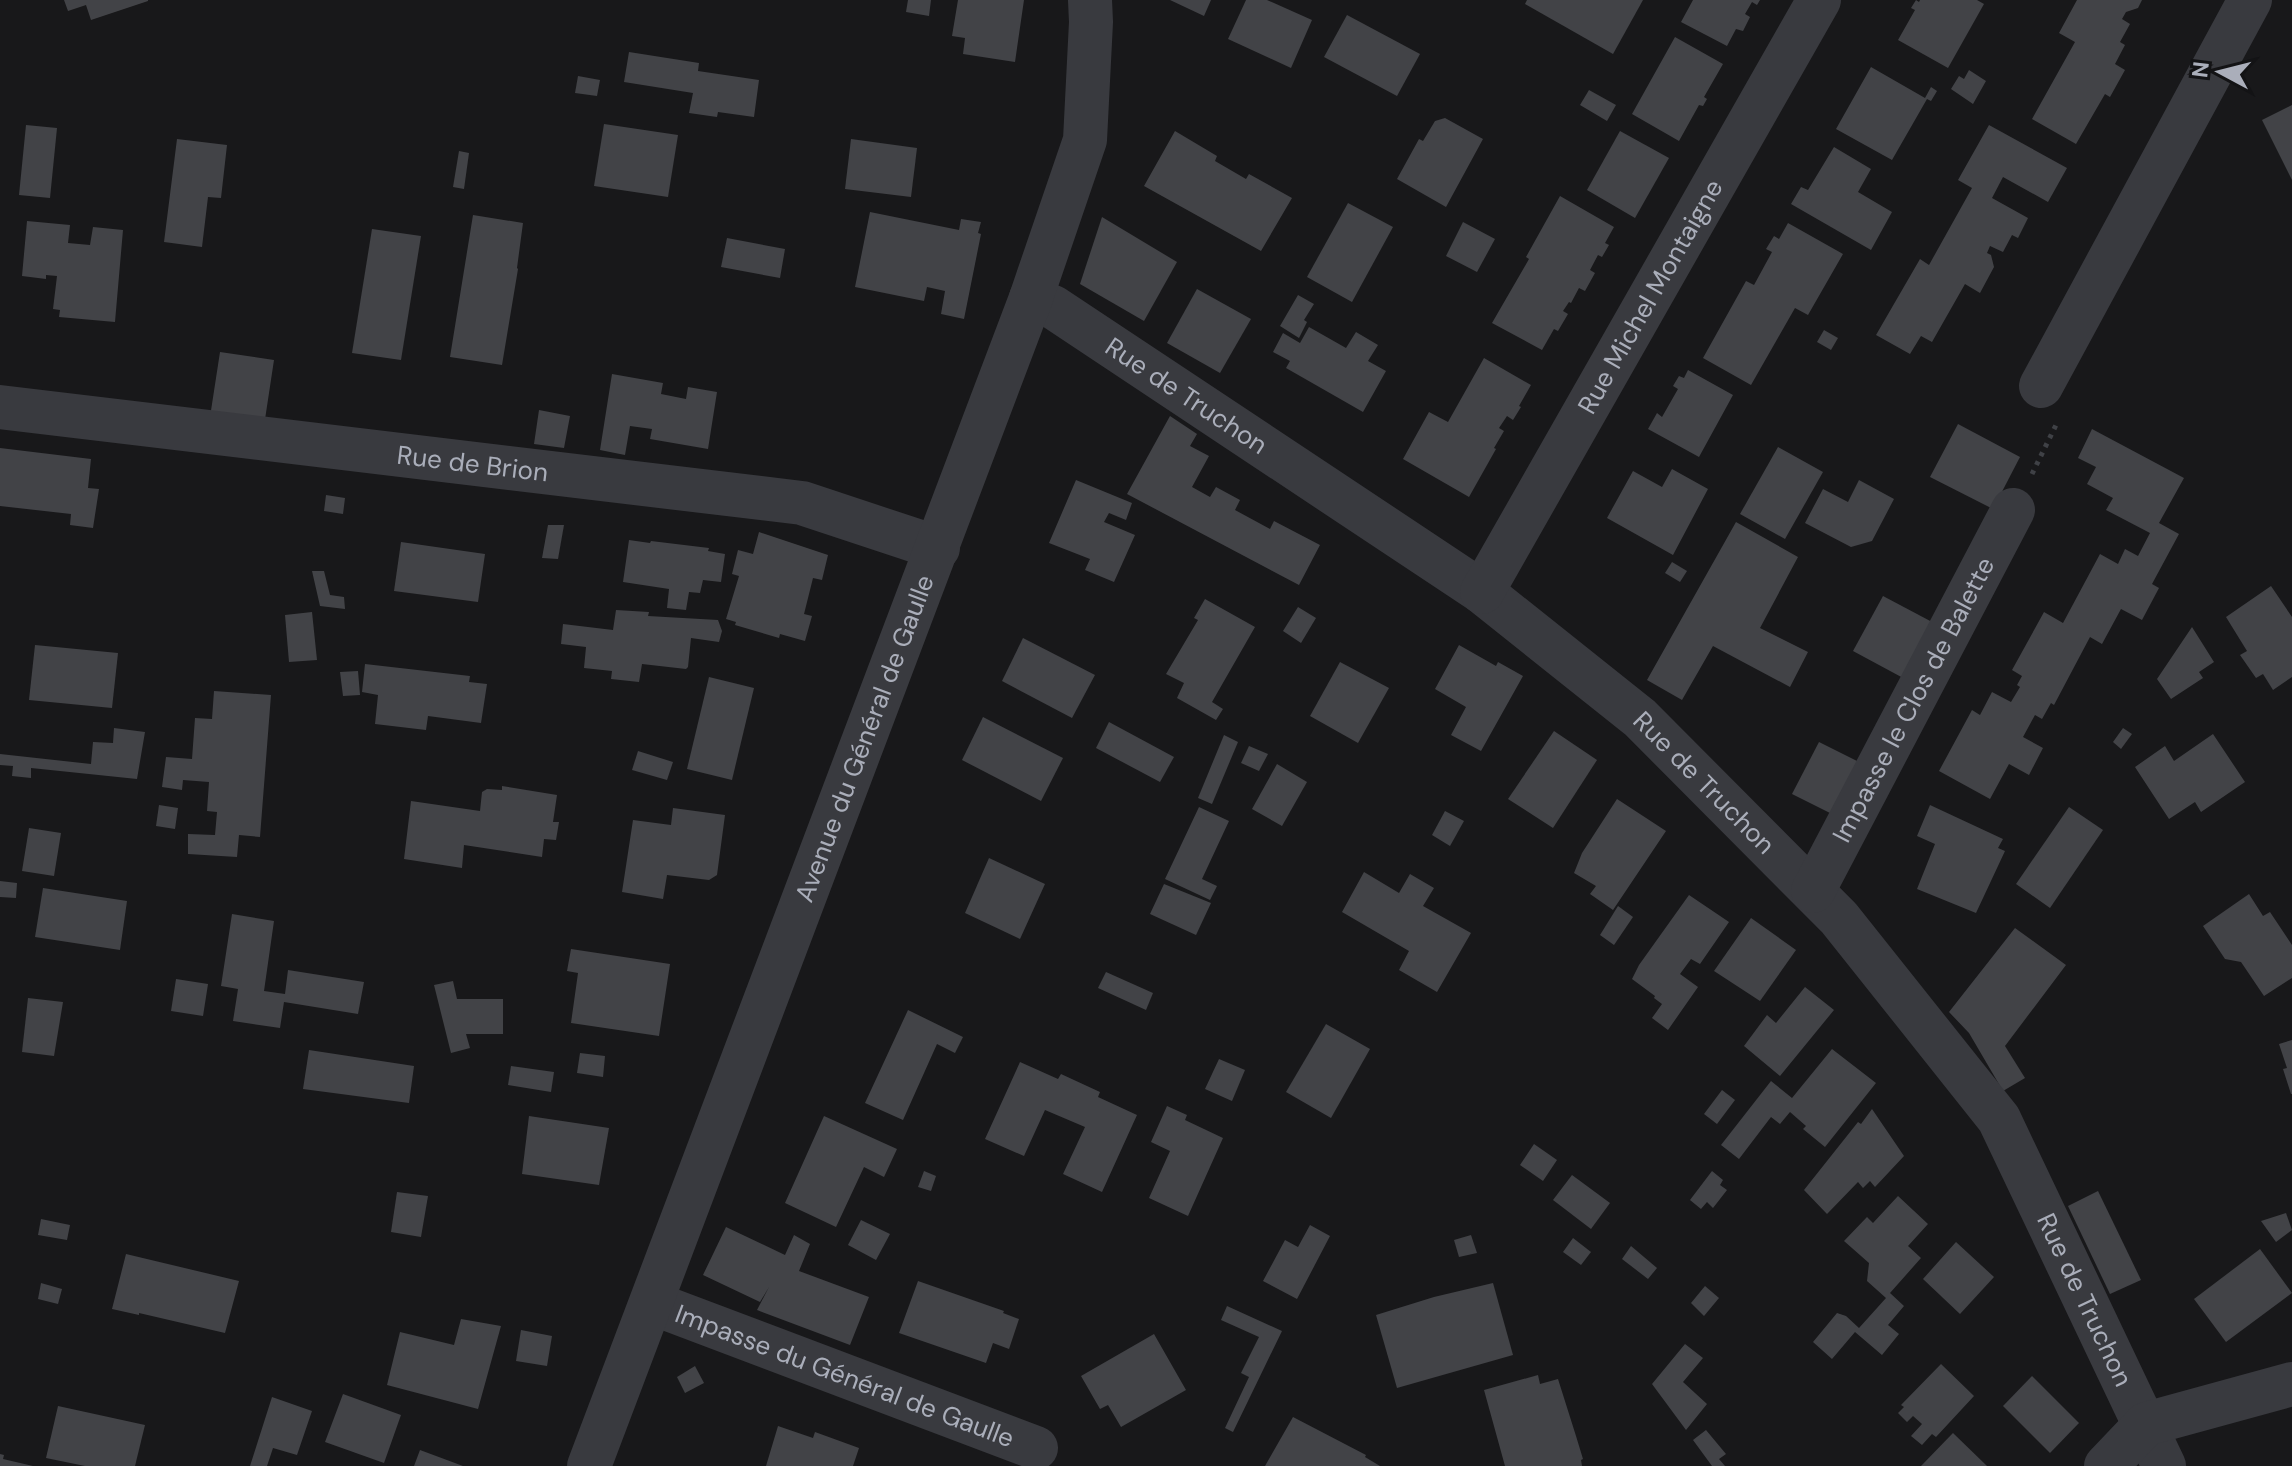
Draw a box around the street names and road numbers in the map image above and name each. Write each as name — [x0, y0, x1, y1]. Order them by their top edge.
street label: Rue Michel Montaigne — [1570, 173, 1730, 420]
street label: Rue de Truchon — [1099, 330, 1274, 462]
street label: Rue de Brion — [395, 438, 550, 489]
street label: Impasse le Clos de Balette — [1825, 551, 2002, 848]
street label: Avenue du Général de Gaulle — [787, 570, 942, 907]
street label: Rue de Truchon — [1626, 704, 1783, 861]
street label: Rue de Truchon — [2029, 1208, 2141, 1392]
street label: Impasse du Général de Gaulle — [671, 1296, 1019, 1455]

